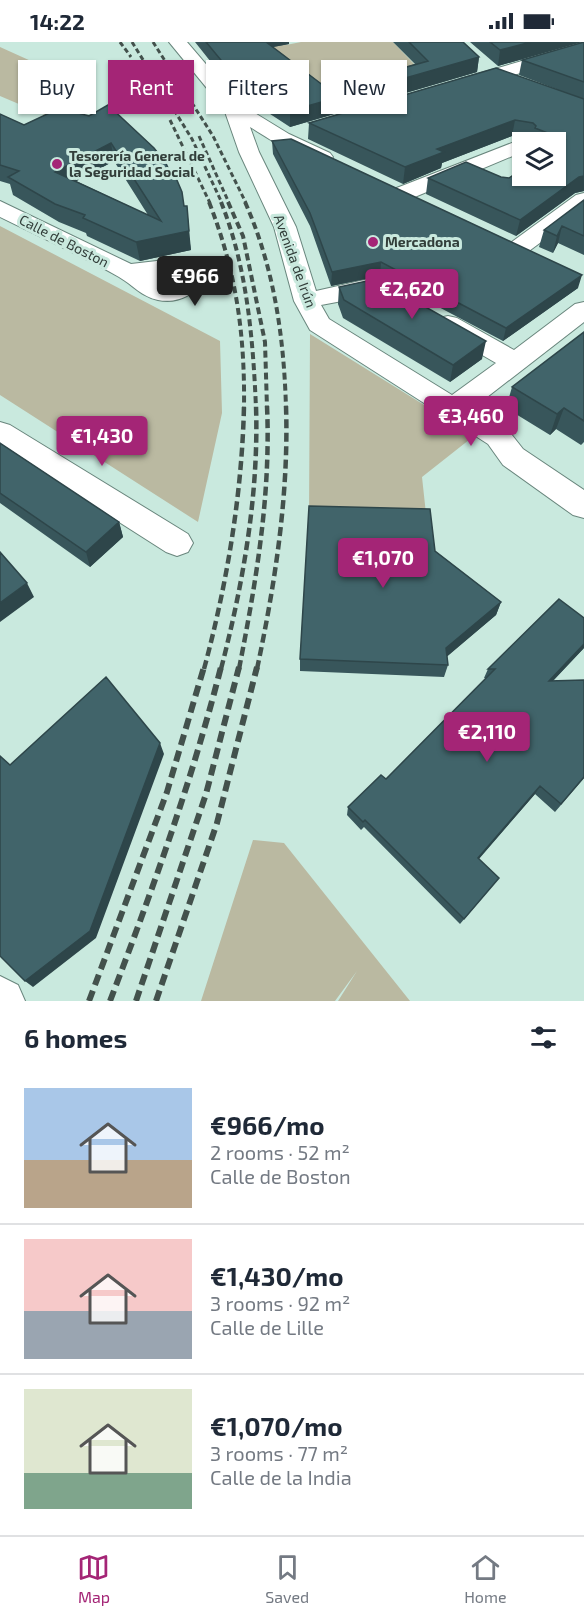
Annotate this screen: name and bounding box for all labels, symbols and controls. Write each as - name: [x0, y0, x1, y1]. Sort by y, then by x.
- text: 14:22: [30, 8, 85, 34]
- chip: Buy: [18, 60, 96, 114]
- chip: Rent: [108, 60, 194, 114]
- chip: Filters: [206, 60, 309, 114]
- chip: New: [321, 60, 407, 114]
- map controls: [512, 132, 566, 186]
- button: layers: [512, 132, 566, 186]
- place label: Tesorería General de la Seguridad Social: [69, 147, 205, 180]
- marker: Tesorería General de la Seguridad Social: [50, 157, 64, 171]
- street label: Calle de Boston: [17, 211, 112, 270]
- street label: Avenida de Irún: [271, 212, 320, 310]
- place label: Mercadona: [385, 233, 460, 250]
- marker: Mercadona: [366, 235, 380, 249]
- pin: €966: [159, 256, 231, 307]
- text: €966: [171, 263, 219, 287]
- pin: €2,620: [363, 269, 461, 320]
- text: €2,620: [379, 276, 445, 300]
- pin: €3,460: [422, 396, 520, 447]
- text: €3,460: [438, 403, 504, 427]
- pin: €1,430: [53, 416, 151, 467]
- text: €1,430: [71, 423, 133, 447]
- pin: €1,070: [334, 538, 432, 589]
- text: €1,070: [352, 545, 414, 569]
- pin: €2,110: [438, 712, 536, 763]
- text: €2,110: [458, 719, 516, 743]
- icon: filters: [527, 1021, 560, 1054]
- text: 6 homes: [24, 1022, 127, 1053]
- text: €966/mo: [210, 1109, 325, 1140]
- icon: home: [72, 1112, 144, 1184]
- text: 2 rooms · 52 m²: [210, 1140, 350, 1164]
- text: Calle de Boston: [210, 1164, 351, 1188]
- text: €1,430/mo: [210, 1260, 344, 1291]
- icon: home: [72, 1263, 144, 1335]
- text: 3 rooms · 92 m²: [210, 1291, 350, 1315]
- text: Calle de Lille: [210, 1315, 324, 1339]
- text: €1,070/mo: [210, 1410, 343, 1441]
- icon: home: [72, 1413, 144, 1485]
- text: 3 rooms · 77 m²: [210, 1441, 348, 1465]
- text: Calle de la India: [210, 1465, 352, 1489]
- tab: Map: [77, 1551, 110, 1606]
- tab: Saved: [265, 1551, 309, 1606]
- tab: Home: [464, 1551, 507, 1606]

